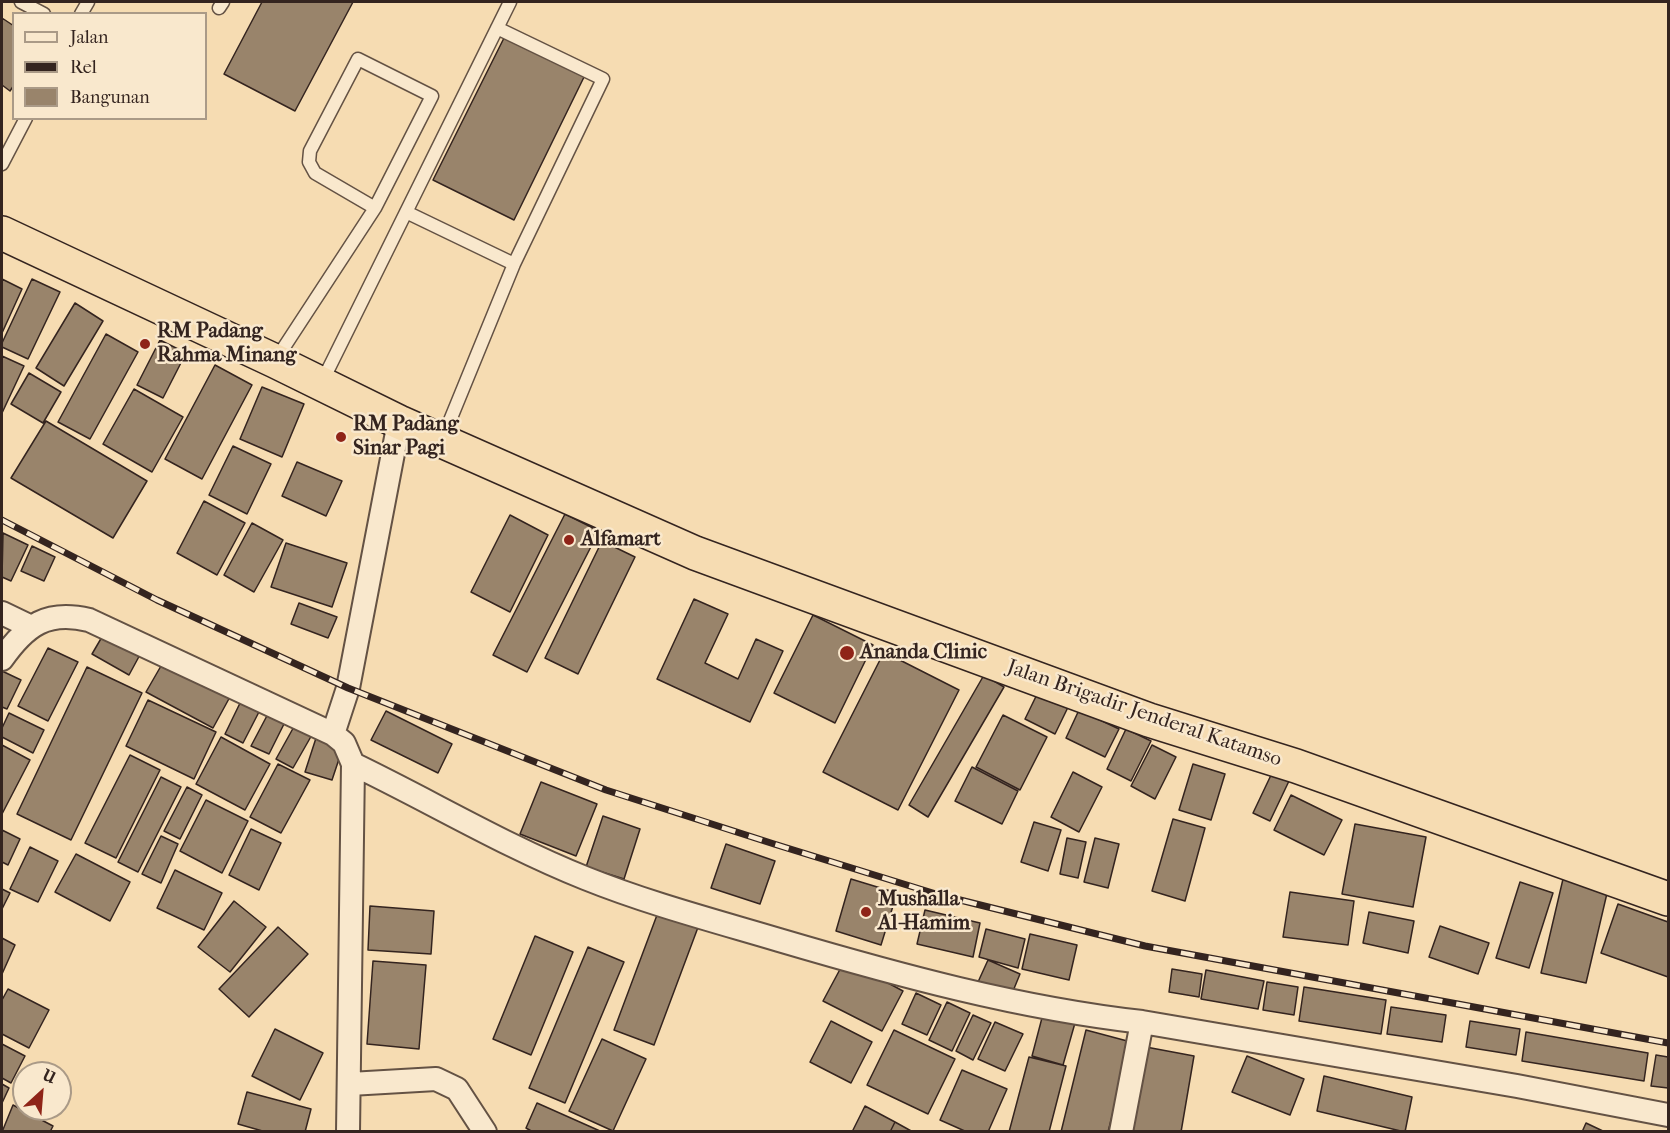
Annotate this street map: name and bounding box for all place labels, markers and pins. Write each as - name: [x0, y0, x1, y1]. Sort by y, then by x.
- place label: RM Padang Rahma Minang: [157, 319, 296, 369]
- marker: RM Padang Rahma Minang: [138, 337, 152, 351]
- place label: RM Padang Sinar Pagi: [353, 412, 459, 462]
- marker: RM Padang Sinar Pagi: [334, 430, 348, 444]
- place label: Alfamart: [581, 527, 661, 553]
- marker: Alfamart: [562, 533, 576, 547]
- place label: Ananda Clinic: [860, 640, 987, 666]
- marker: Ananda Clinic: [838, 644, 856, 662]
- place label: Mushalla Al-Hamim: [878, 887, 970, 937]
- marker: Mushalla Al-Hamim: [859, 905, 873, 919]

